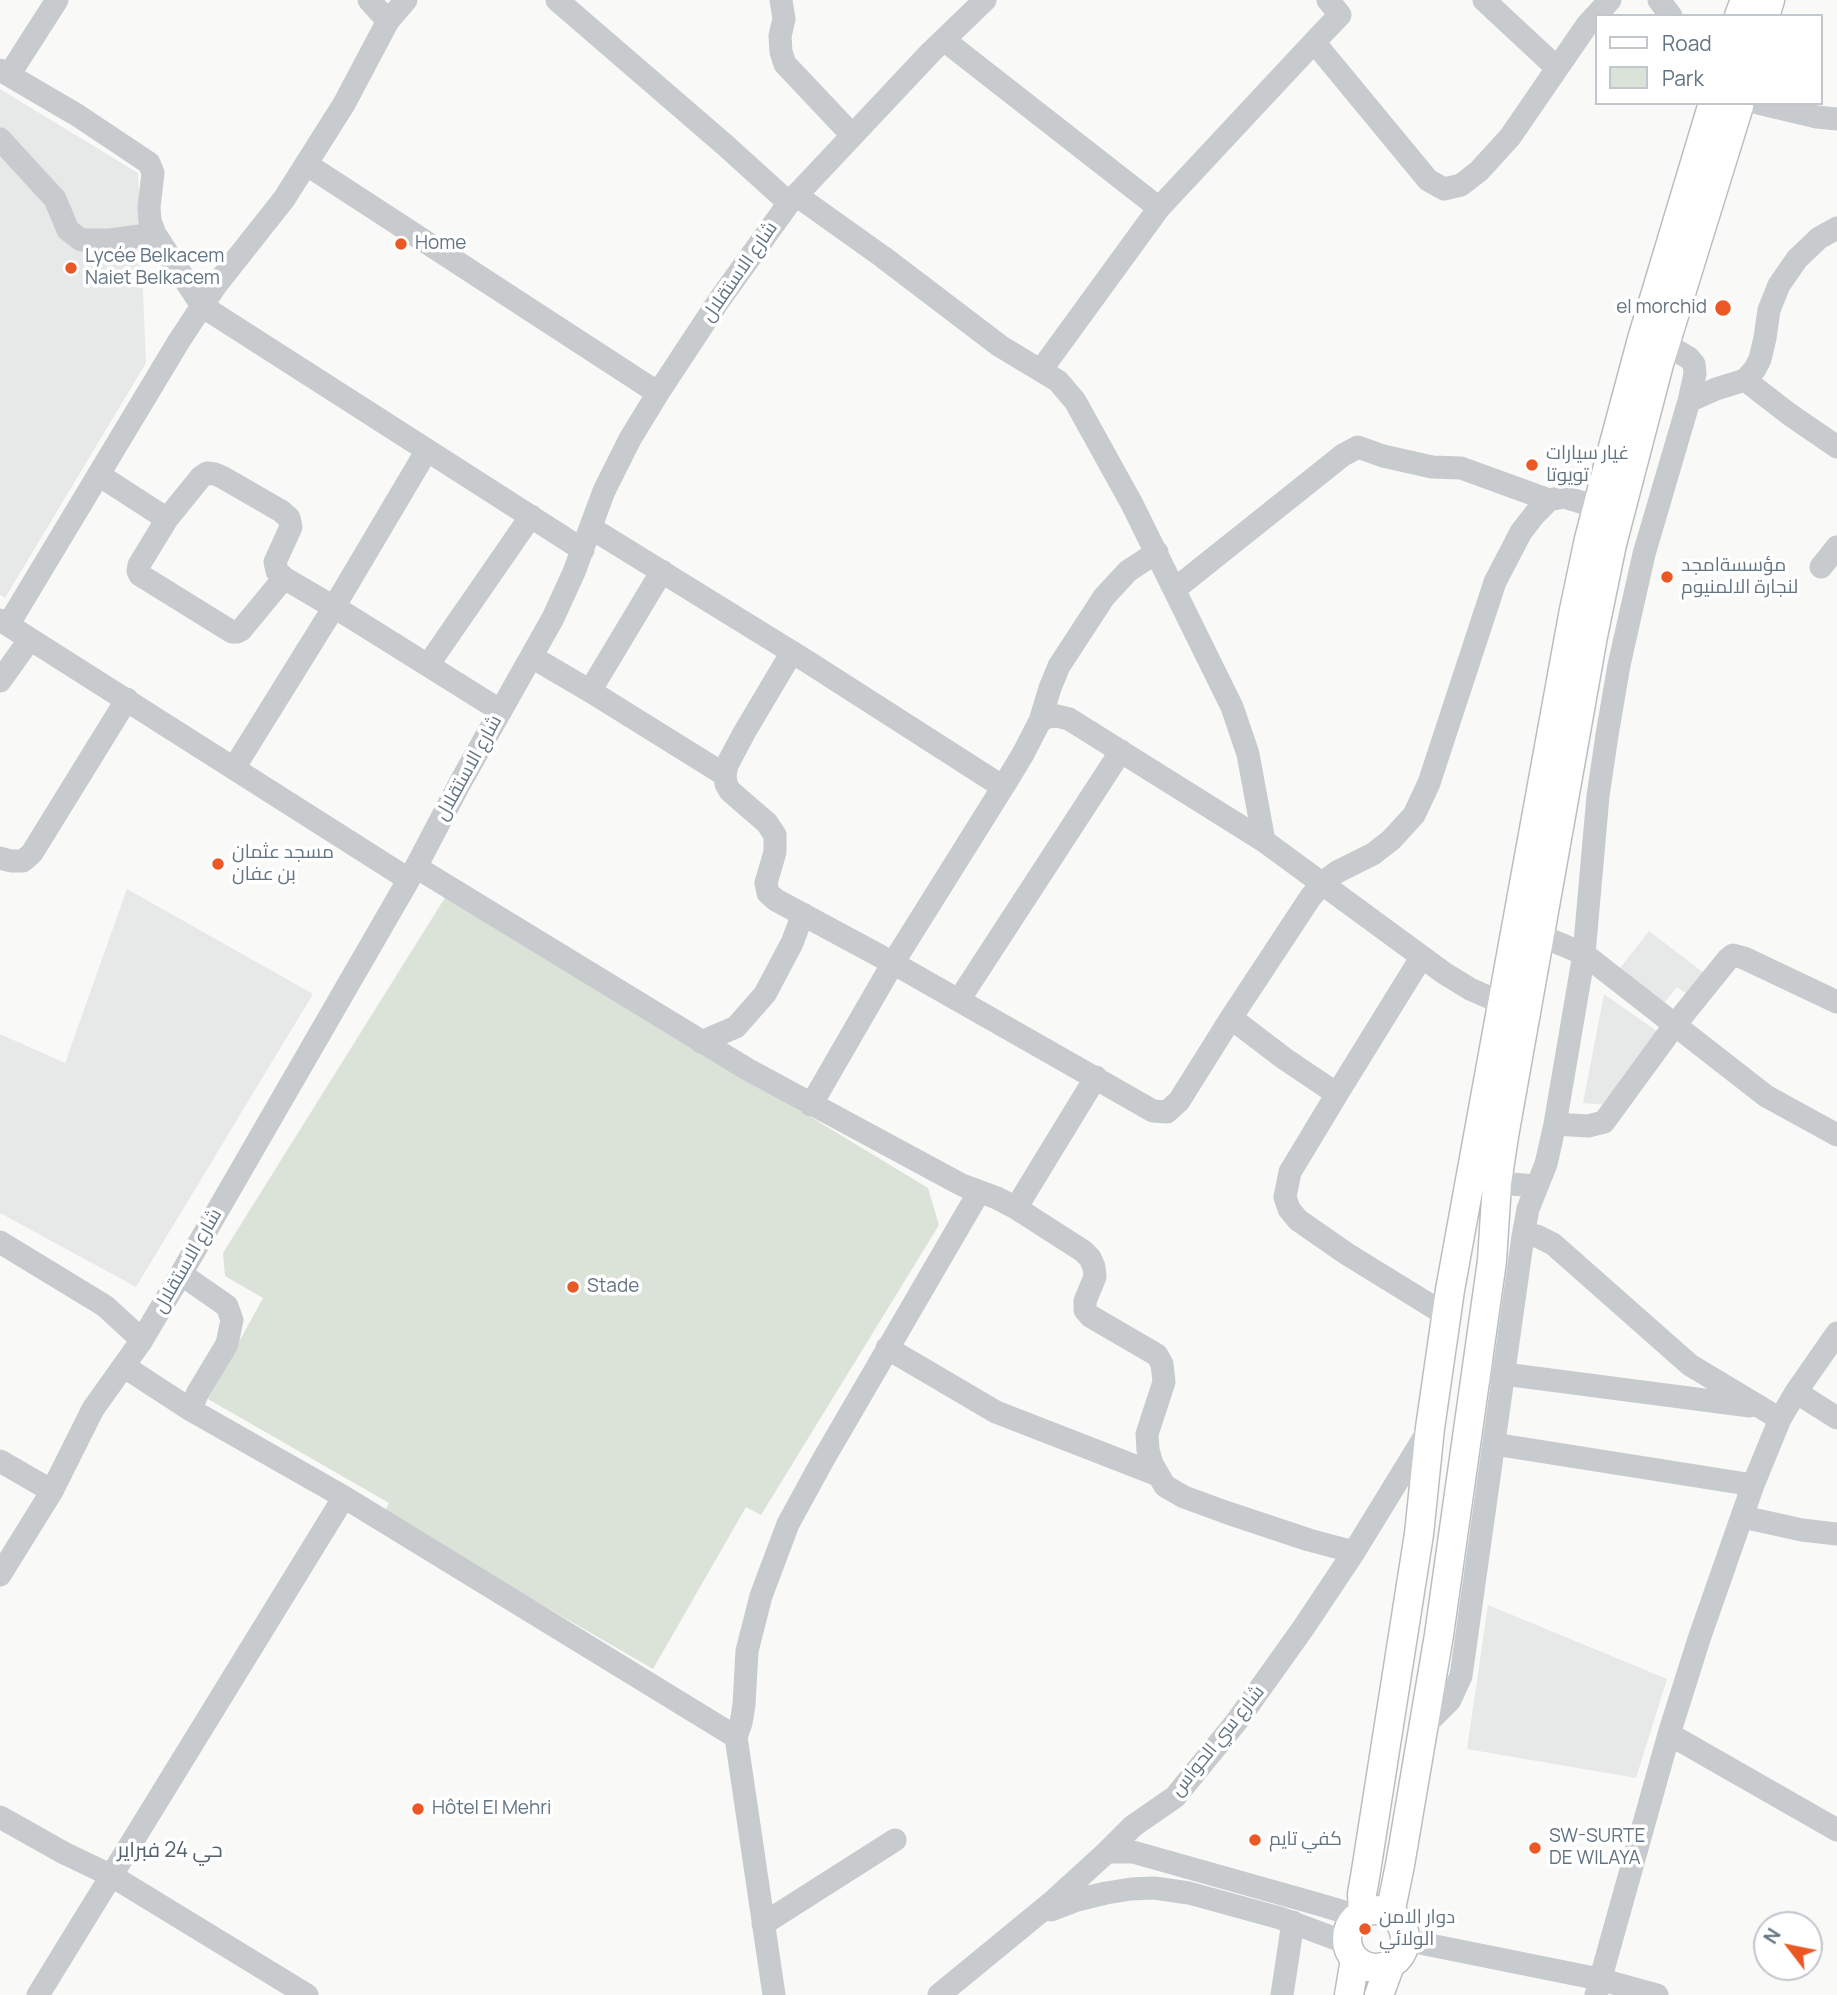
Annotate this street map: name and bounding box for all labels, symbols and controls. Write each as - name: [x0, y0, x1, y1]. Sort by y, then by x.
- legend: [1596, 14, 1823, 105]
- text: Road: [1662, 29, 1712, 57]
- text: Park: [1662, 64, 1704, 92]
- street label: شارع الاستقلال: [697, 218, 783, 326]
- place label: Home: [415, 233, 466, 255]
- marker: Home: [393, 236, 409, 252]
- place label: Lycée Belkacem Naiet Belkacem: [85, 246, 224, 290]
- marker: Lycée Belkacem Naiet Belkacem: [63, 260, 79, 276]
- place label: el morchid: [1616, 297, 1707, 319]
- marker: el morchid: [1713, 298, 1733, 318]
- place label: غيار سيارات تويوتا: [1546, 443, 1629, 487]
- marker: غيار سيارات تويوتا: [1524, 457, 1540, 473]
- place label: مؤسسةامجد لنجارة الالمنيوم: [1681, 555, 1798, 599]
- marker: مؤسسةامجد لنجارة الالمنيوم: [1659, 569, 1675, 585]
- street label: شارع الاستقلال: [431, 711, 507, 825]
- place label: مسجد عثمان بن عفان: [232, 842, 334, 886]
- marker: مسجد عثمان بن عفان: [210, 856, 226, 872]
- street label: شارع الاستقلال: [149, 1205, 227, 1317]
- place label: Stade: [587, 1276, 639, 1298]
- marker: Stade: [565, 1279, 581, 1295]
- street label: شارع سي الحواس: [1166, 1681, 1270, 1801]
- place label: Hôtel El Mehri: [432, 1798, 552, 1820]
- marker: Hôtel El Mehri: [410, 1801, 426, 1817]
- place label: SW-SURTE DE WILAYA: [1549, 1826, 1645, 1870]
- place label: كفي تايم: [1269, 1829, 1342, 1851]
- marker: كفي تايم: [1247, 1832, 1263, 1848]
- district label: حي 24 فبراير: [117, 1838, 223, 1864]
- marker: SW-SURTE DE WILAYA: [1527, 1840, 1543, 1856]
- place label: دوار الامن الولائي: [1379, 1907, 1455, 1951]
- north arrow: [1753, 1911, 1823, 1981]
- marker: دوار الامن الولائي: [1357, 1921, 1373, 1937]
- text: N: [1757, 1923, 1787, 1949]

